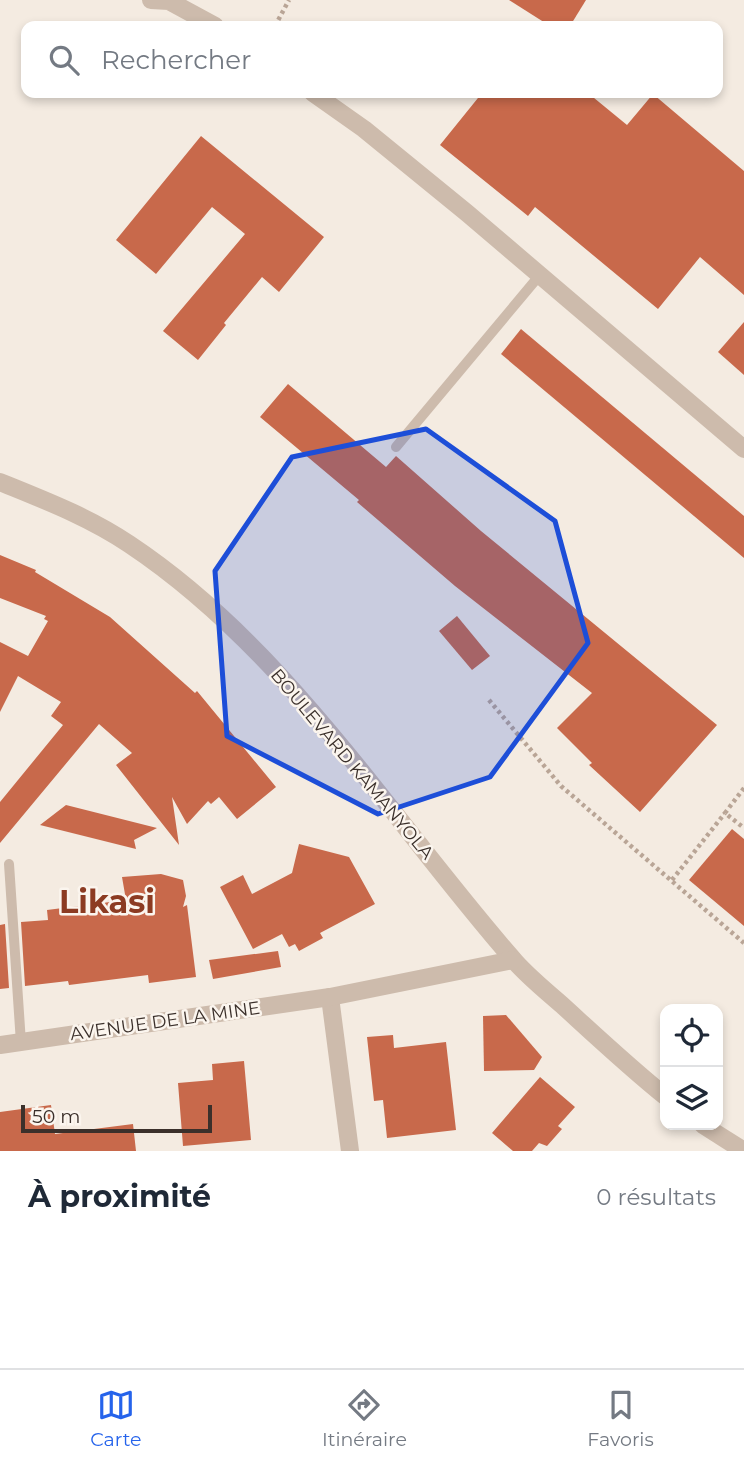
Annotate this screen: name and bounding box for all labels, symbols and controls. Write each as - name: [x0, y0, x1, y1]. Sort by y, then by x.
- search box: [21, 21, 723, 98]
- icon: search: [45, 41, 83, 79]
- text: Rechercher: [101, 44, 251, 76]
- street label: BOULEVARD KAMANYOLA: [266, 664, 438, 864]
- district label: Likasi: [59, 882, 155, 921]
- street label: AVENUE DE LA MINE: [69, 997, 261, 1045]
- map controls: [660, 1004, 723, 1130]
- button: locate: [660, 1004, 723, 1067]
- button: layers: [660, 1067, 723, 1130]
- scale bar: [21, 1102, 212, 1134]
- text: 50 m: [32, 1105, 80, 1128]
- text: À proximité: [28, 1178, 211, 1215]
- text: 0 résultats: [596, 1183, 716, 1211]
- tab: Carte: [90, 1386, 142, 1451]
- tab: Itinéraire: [322, 1386, 407, 1451]
- tab: Favoris: [587, 1386, 654, 1451]

